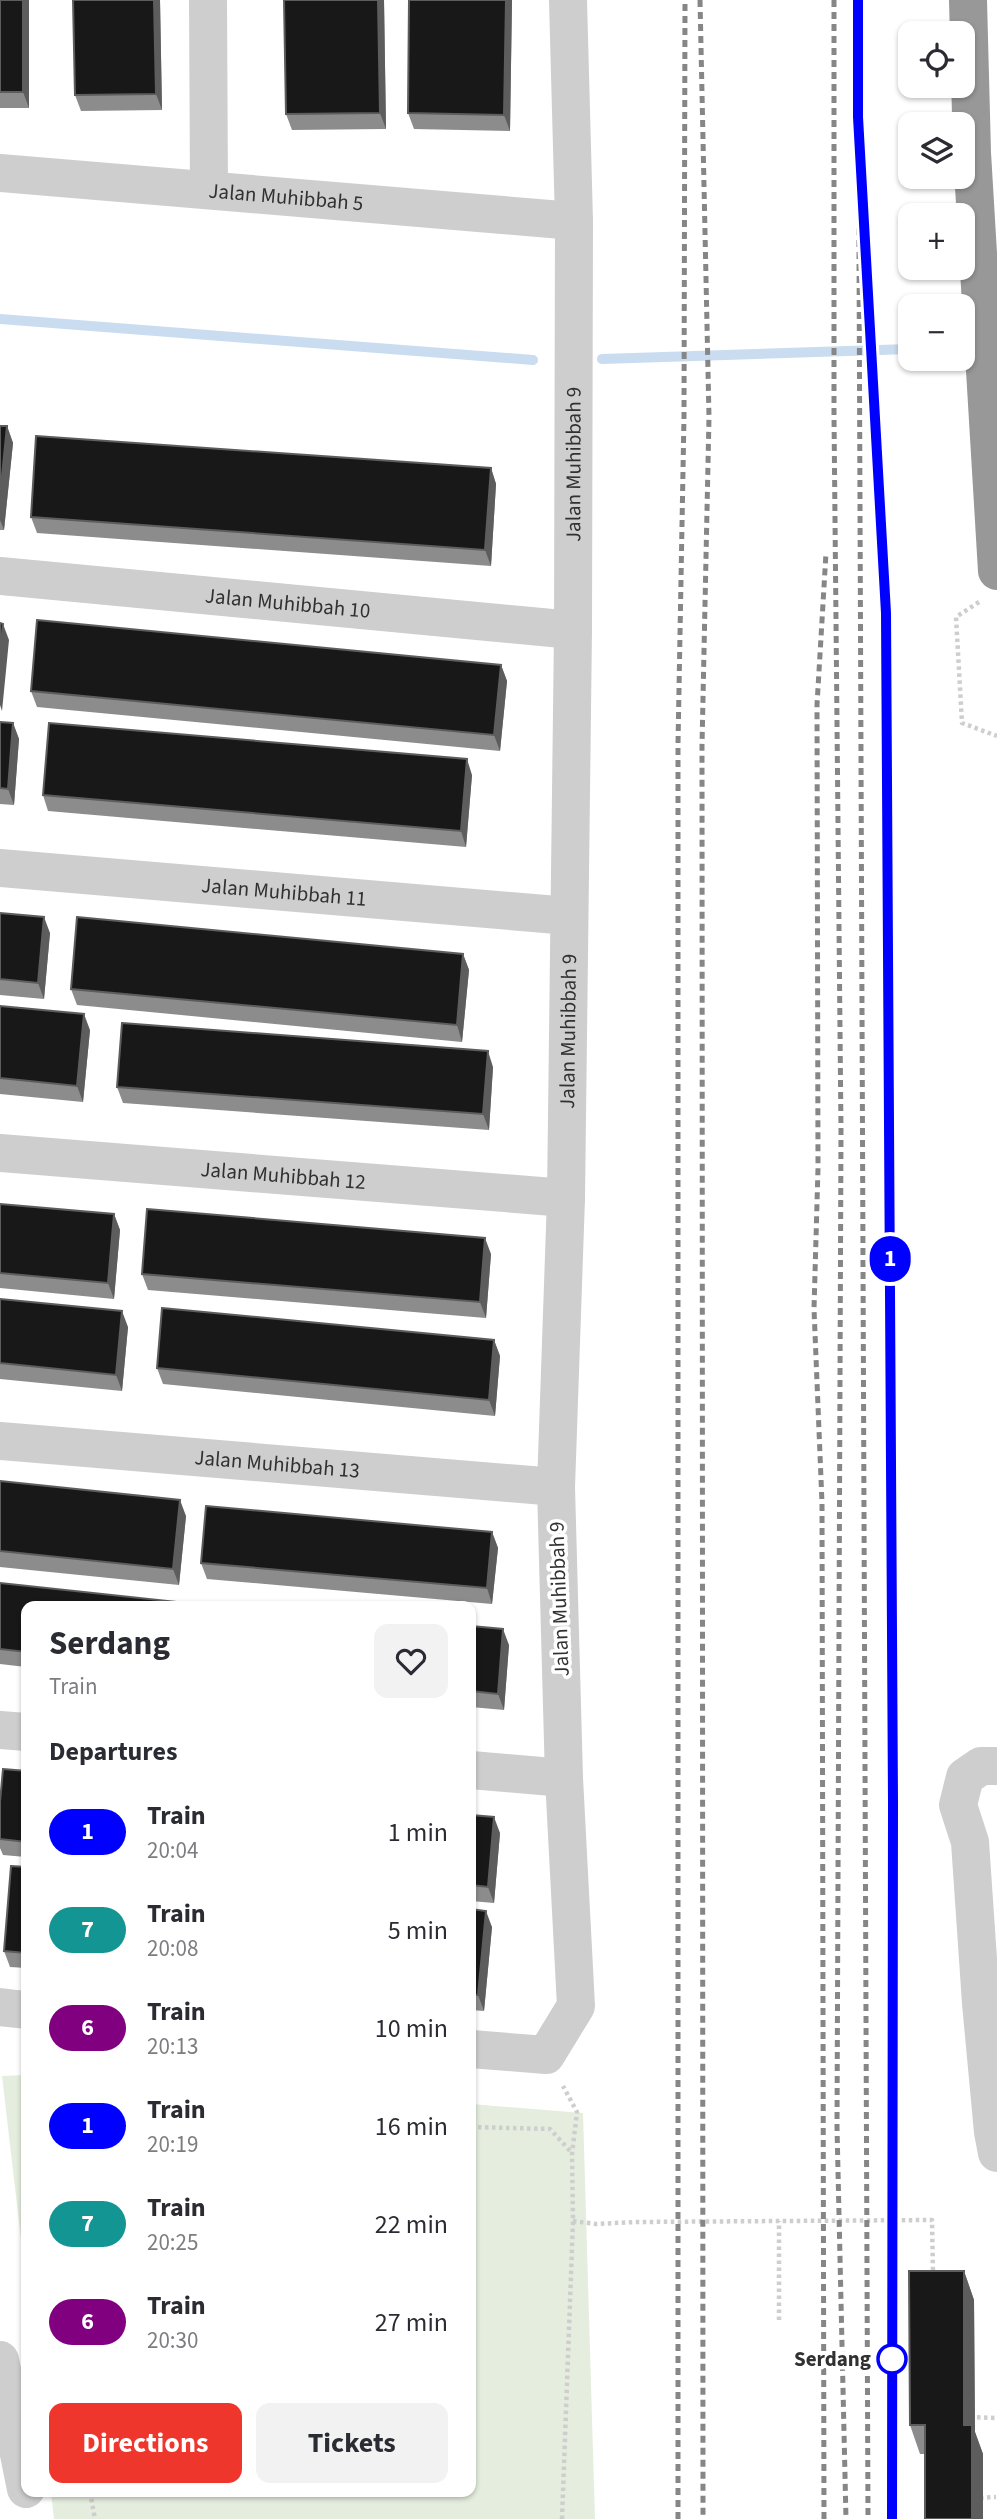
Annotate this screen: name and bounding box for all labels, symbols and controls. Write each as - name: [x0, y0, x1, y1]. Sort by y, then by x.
- map controls: [898, 21, 975, 371]
- button: locate: [898, 21, 975, 98]
- button: layers: [898, 112, 975, 189]
- street label: Jalan Muhibbah 5: [207, 175, 365, 218]
- button: +: [898, 203, 975, 280]
- button: −: [898, 294, 975, 371]
- street label: Jalan Muhibbah 9: [558, 387, 589, 542]
- street label: Jalan Muhibbah 10: [204, 580, 372, 626]
- street label: Jalan Muhibbah 11: [200, 870, 368, 914]
- street label: Jalan Muhibbah 9: [552, 953, 584, 1109]
- street label: Jalan Muhibbah 12: [199, 1154, 367, 1197]
- line badge: 1: [867, 1236, 913, 1282]
- text: 1: [884, 1241, 896, 1276]
- street label: Jalan Muhibbah 13: [193, 1442, 361, 1486]
- street label: Jalan Muhibbah 9: [541, 1521, 577, 1677]
- text: Serdang: [49, 1620, 170, 1667]
- button: heart: [374, 1624, 448, 1698]
- text: Train: [49, 1670, 98, 1703]
- text: Departures: [49, 1733, 177, 1770]
- text: Train: [147, 1797, 206, 1834]
- text: 1: [81, 1814, 94, 1849]
- text: 1 min: [388, 1814, 448, 1851]
- text: 20:04: [147, 1834, 198, 1867]
- text: Train: [147, 1895, 206, 1932]
- text: 7: [81, 1912, 94, 1947]
- text: 5 min: [388, 1912, 448, 1949]
- text: 20:08: [147, 1932, 198, 1965]
- text: Train: [147, 1993, 206, 2030]
- text: 6: [81, 2010, 94, 2045]
- text: 10 min: [375, 2010, 448, 2047]
- text: 20:13: [147, 2030, 198, 2063]
- text: Train: [147, 2091, 206, 2128]
- text: 1: [81, 2108, 94, 2143]
- text: 16 min: [375, 2108, 448, 2145]
- text: 20:19: [147, 2128, 198, 2161]
- text: Train: [147, 2189, 206, 2226]
- text: 7: [81, 2206, 94, 2241]
- text: 22 min: [375, 2206, 448, 2243]
- text: 20:25: [147, 2226, 198, 2259]
- text: Train: [147, 2287, 206, 2324]
- text: 6: [81, 2304, 94, 2339]
- text: 27 min: [375, 2304, 448, 2341]
- text: 20:30: [147, 2324, 198, 2357]
- place label: Serdang: [794, 2344, 871, 2374]
- marker: Serdang: [877, 2344, 907, 2374]
- button: Directions: [49, 2403, 242, 2483]
- button: Tickets: [256, 2403, 448, 2483]

